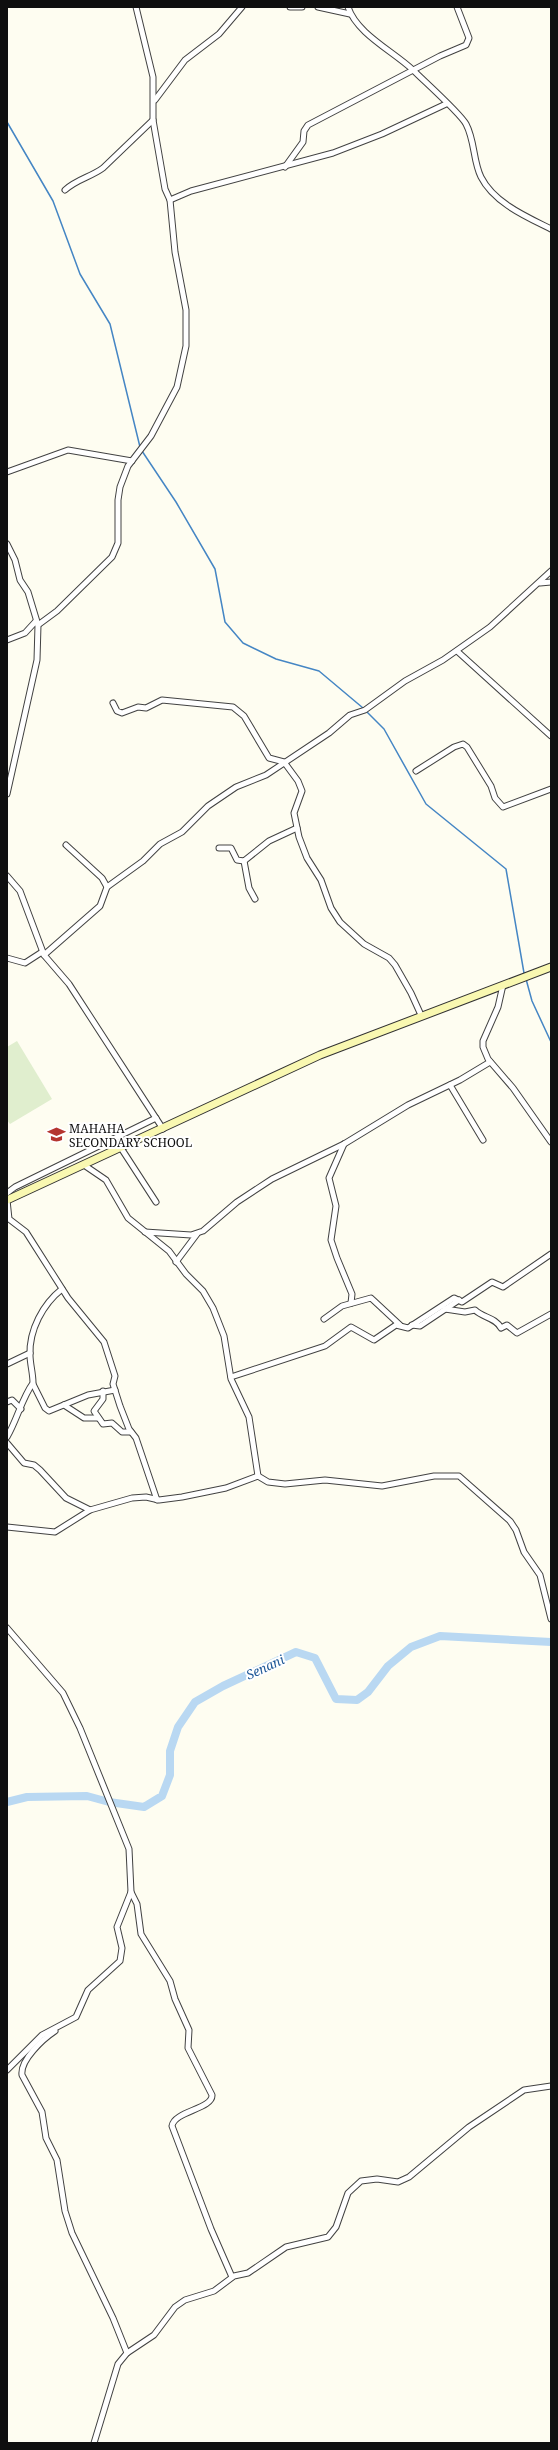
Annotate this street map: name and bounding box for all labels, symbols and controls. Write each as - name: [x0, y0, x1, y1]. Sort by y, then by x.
- place label: MAHAHA SECONDARY SCHOOL: [69, 1120, 192, 1151]
- school or university icon: MAHAHA SECONDARY SCHOOL: [46, 1125, 66, 1145]
- water label: Senani: [243, 1650, 287, 1684]

